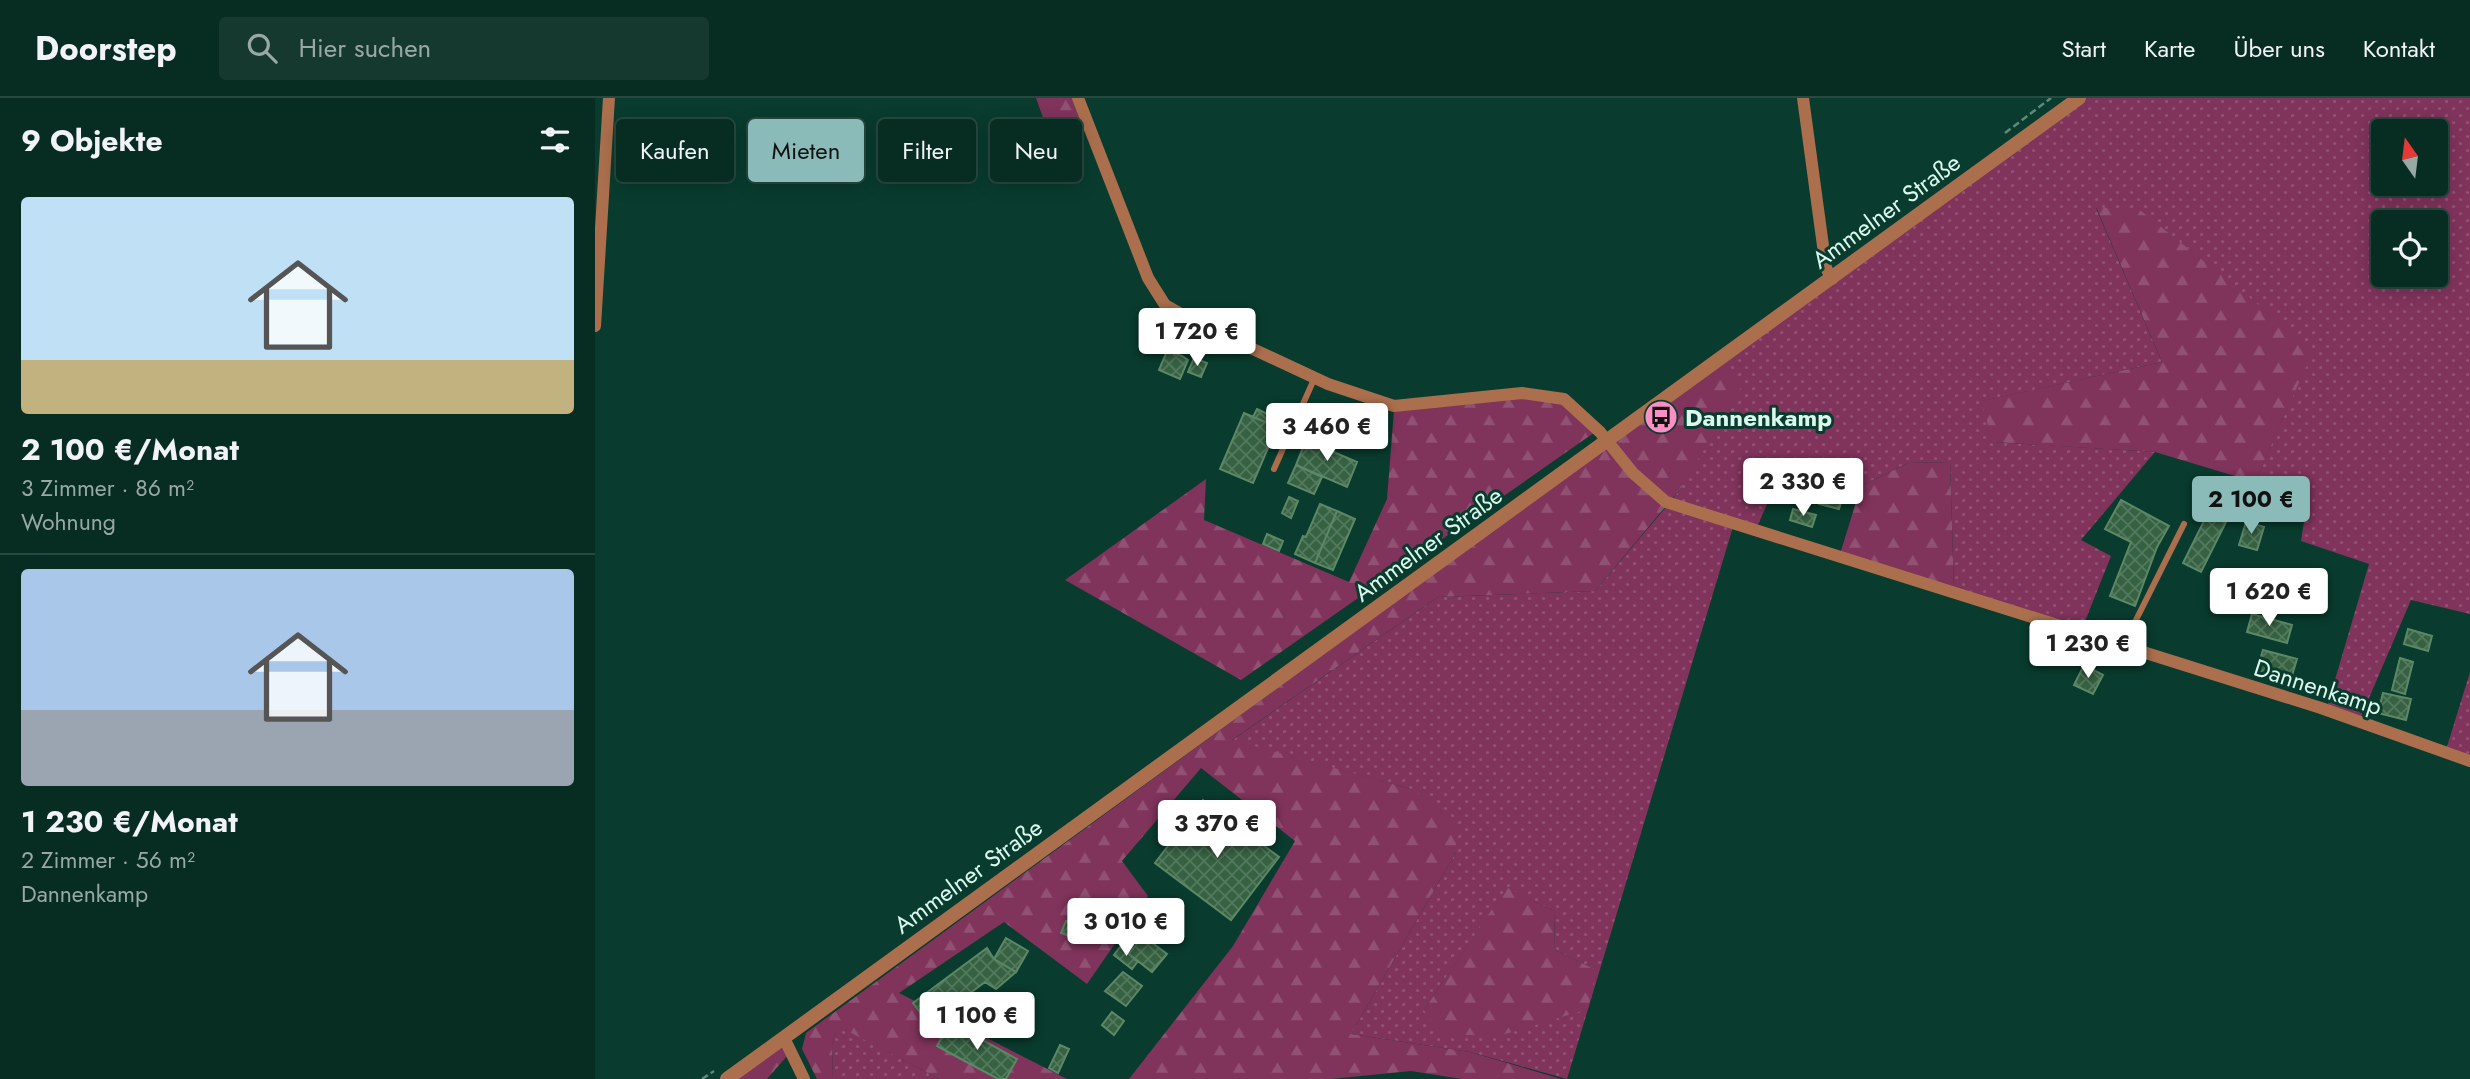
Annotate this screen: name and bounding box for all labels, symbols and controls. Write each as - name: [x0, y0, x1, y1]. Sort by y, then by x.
- search box: [219, 17, 709, 80]
- text: Doorstep: [35, 25, 177, 72]
- icon: search: [243, 29, 281, 67]
- text: Hier suchen: [299, 29, 431, 67]
- text: Start: [2062, 31, 2106, 66]
- text: Karte: [2144, 31, 2195, 66]
- text: Über uns: [2233, 31, 2325, 66]
- text: Kontakt: [2363, 31, 2435, 66]
- text: 9 Objekte: [21, 119, 163, 162]
- chip: Kaufen: [616, 119, 734, 182]
- chip: Mieten: [748, 119, 864, 182]
- chip: Filter: [878, 119, 976, 182]
- chip: Neu: [990, 119, 1082, 182]
- north arrow: [2371, 119, 2448, 196]
- map controls: [2371, 119, 2448, 287]
- icon: filters: [536, 121, 574, 159]
- street label: Ammelner Straße: [1804, 145, 1968, 277]
- button: locate: [2371, 210, 2448, 287]
- icon: home: [235, 242, 361, 368]
- pin: 1 720 €: [1132, 308, 1262, 368]
- text: 1 720 €: [1155, 314, 1239, 348]
- bus stop icon: Dannenkamp: [1642, 398, 1680, 436]
- place label: Dannenkamp: [1685, 400, 1832, 435]
- pin: 3 460 €: [1262, 404, 1392, 463]
- text: 3 460 €: [1282, 409, 1372, 443]
- text: 2 100 €/Monat: [21, 428, 239, 471]
- pin: 2 330 €: [1738, 458, 1868, 518]
- text: 2 330 €: [1759, 464, 1847, 498]
- text: 3 Zimmer · 86 m²: [21, 471, 194, 505]
- pin: 2 100 €: [2186, 476, 2316, 536]
- street label: Ammelner Straße: [1346, 478, 1510, 610]
- text: 2 100 €: [2208, 482, 2294, 516]
- text: Wohnung: [21, 505, 116, 539]
- pin: 1 620 €: [2204, 568, 2334, 628]
- text: 1 620 €: [2226, 574, 2312, 608]
- icon: home: [235, 614, 361, 740]
- pin: 1 230 €: [2023, 620, 2153, 680]
- text: 1 230 €: [2045, 626, 2131, 660]
- street label: Dannenkamp: [2250, 650, 2386, 724]
- text: 1 230 €/Monat: [21, 800, 238, 843]
- pin: 3 370 €: [1152, 800, 1282, 860]
- text: 3 370 €: [1174, 806, 1260, 840]
- street label: Ammelner Straße: [886, 810, 1050, 942]
- text: 2 Zimmer · 56 m²: [21, 843, 195, 877]
- text: Dannenkamp: [21, 877, 148, 911]
- pin: 3 010 €: [1061, 898, 1191, 958]
- text: 3 010 €: [1083, 904, 1169, 938]
- pin: 1 100 €: [912, 992, 1042, 1052]
- text: 1 100 €: [936, 998, 1018, 1032]

